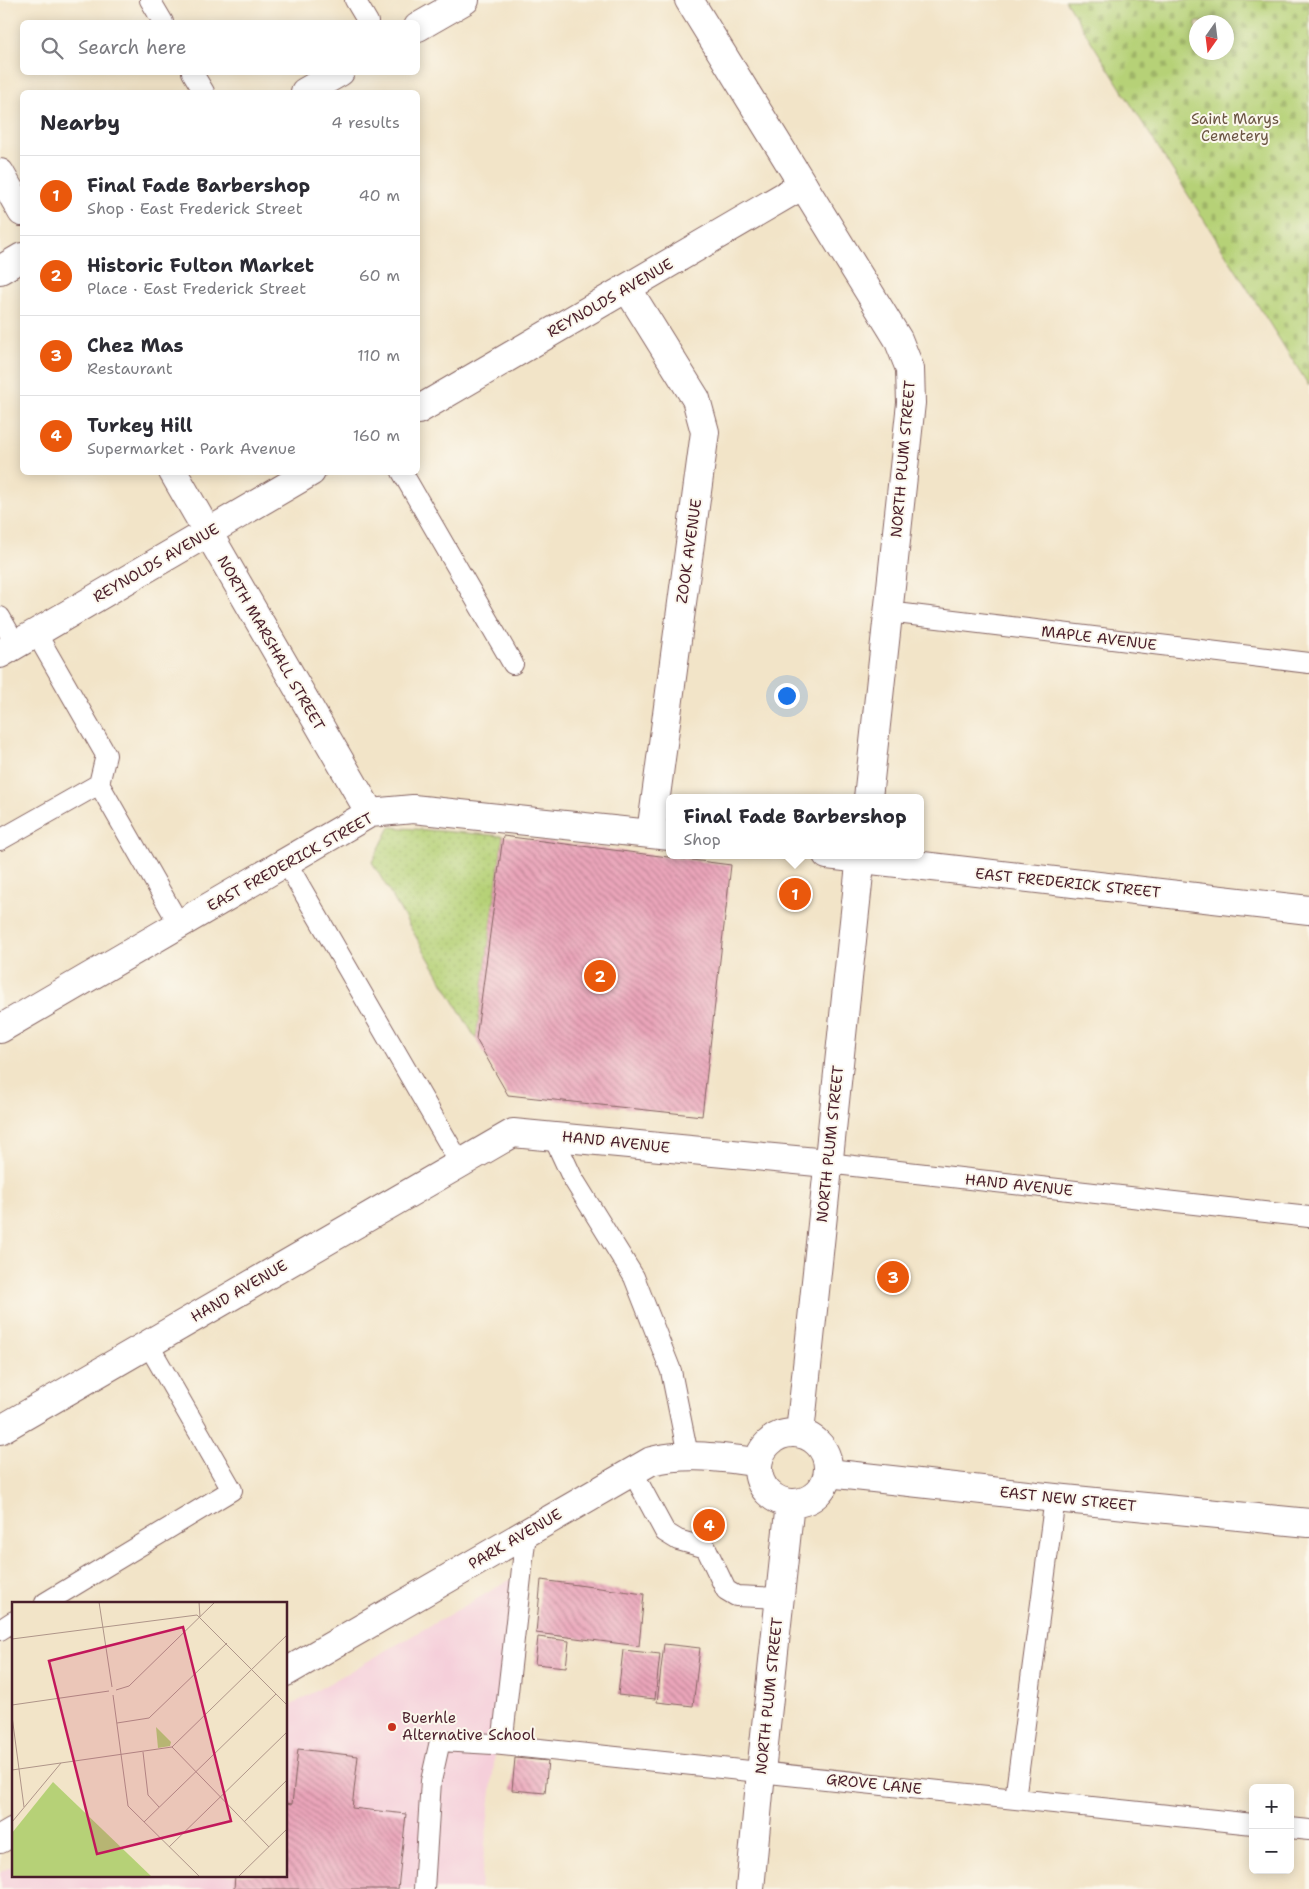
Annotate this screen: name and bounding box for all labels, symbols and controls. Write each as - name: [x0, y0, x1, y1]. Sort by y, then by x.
- north arrow: [1189, 15, 1234, 60]
- search box: [20, 20, 420, 75]
- icon: search: [38, 34, 66, 62]
- text: Search here: [78, 35, 187, 60]
- text: Nearby: [40, 109, 120, 137]
- park label: Saint Marys Cemetery: [1191, 109, 1279, 146]
- text: 4 results: [331, 112, 400, 133]
- text: Final Fade Barbershop: [87, 173, 310, 198]
- text: 1: [52, 185, 60, 206]
- text: 40 m: [358, 185, 400, 206]
- text: Shop · East Frederick Street: [87, 198, 303, 219]
- text: Historic Fulton Market: [87, 253, 314, 278]
- street label: REYNOLDS AVENUE: [543, 254, 677, 342]
- text: 2: [50, 265, 62, 286]
- text: 60 m: [359, 265, 400, 286]
- text: Place · East Frederick Street: [87, 278, 306, 299]
- text: Chez Mas: [87, 333, 183, 358]
- text: 3: [50, 345, 62, 366]
- text: 110 m: [357, 345, 400, 366]
- text: Restaurant: [87, 358, 173, 379]
- street label: NORTH PLUM STREET: [886, 380, 920, 538]
- text: Turkey Hill: [87, 413, 193, 438]
- text: 4: [50, 425, 62, 446]
- text: 160 m: [353, 425, 400, 446]
- text: Supermarket · Park Avenue: [87, 438, 296, 459]
- street label: ZOOK AVENUE: [672, 497, 706, 605]
- street label: REYNOLDS AVENUE: [89, 519, 223, 607]
- street label: NORTH MARSHALL STREET: [213, 552, 329, 734]
- street label: MAPLE AVENUE: [1040, 621, 1158, 655]
- your location: [774, 683, 800, 709]
- popup: [666, 794, 924, 859]
- text: Final Fade Barbershop: [683, 804, 907, 829]
- street label: EAST FREDERICK STREET: [204, 808, 376, 916]
- text: Shop: [683, 829, 721, 850]
- street label: EAST FREDERICK STREET: [974, 863, 1162, 903]
- pin: 1: [779, 875, 811, 913]
- pin: 2: [584, 957, 616, 995]
- street label: NORTH PLUM STREET: [812, 1065, 848, 1223]
- street label: HAND AVENUE: [561, 1126, 671, 1158]
- street label: HAND AVENUE: [964, 1169, 1074, 1201]
- street label: HAND AVENUE: [187, 1255, 291, 1327]
- pin: 3: [877, 1258, 909, 1296]
- street label: EAST NEW STREET: [999, 1482, 1137, 1516]
- street label: PARK AVENUE: [465, 1504, 565, 1574]
- pin: 4: [693, 1506, 725, 1544]
- inset map: [12, 1602, 288, 1876]
- street label: NORTH PLUM STREET: [751, 1617, 787, 1775]
- place label: Buerhle Alternative School: [402, 1708, 536, 1745]
- marker: Buerhle Alternative School: [386, 1721, 398, 1733]
- street label: GROVE LANE: [825, 1769, 923, 1799]
- map controls: [1249, 1784, 1294, 1874]
- button: +: [1249, 1784, 1294, 1829]
- button: −: [1249, 1829, 1294, 1874]

